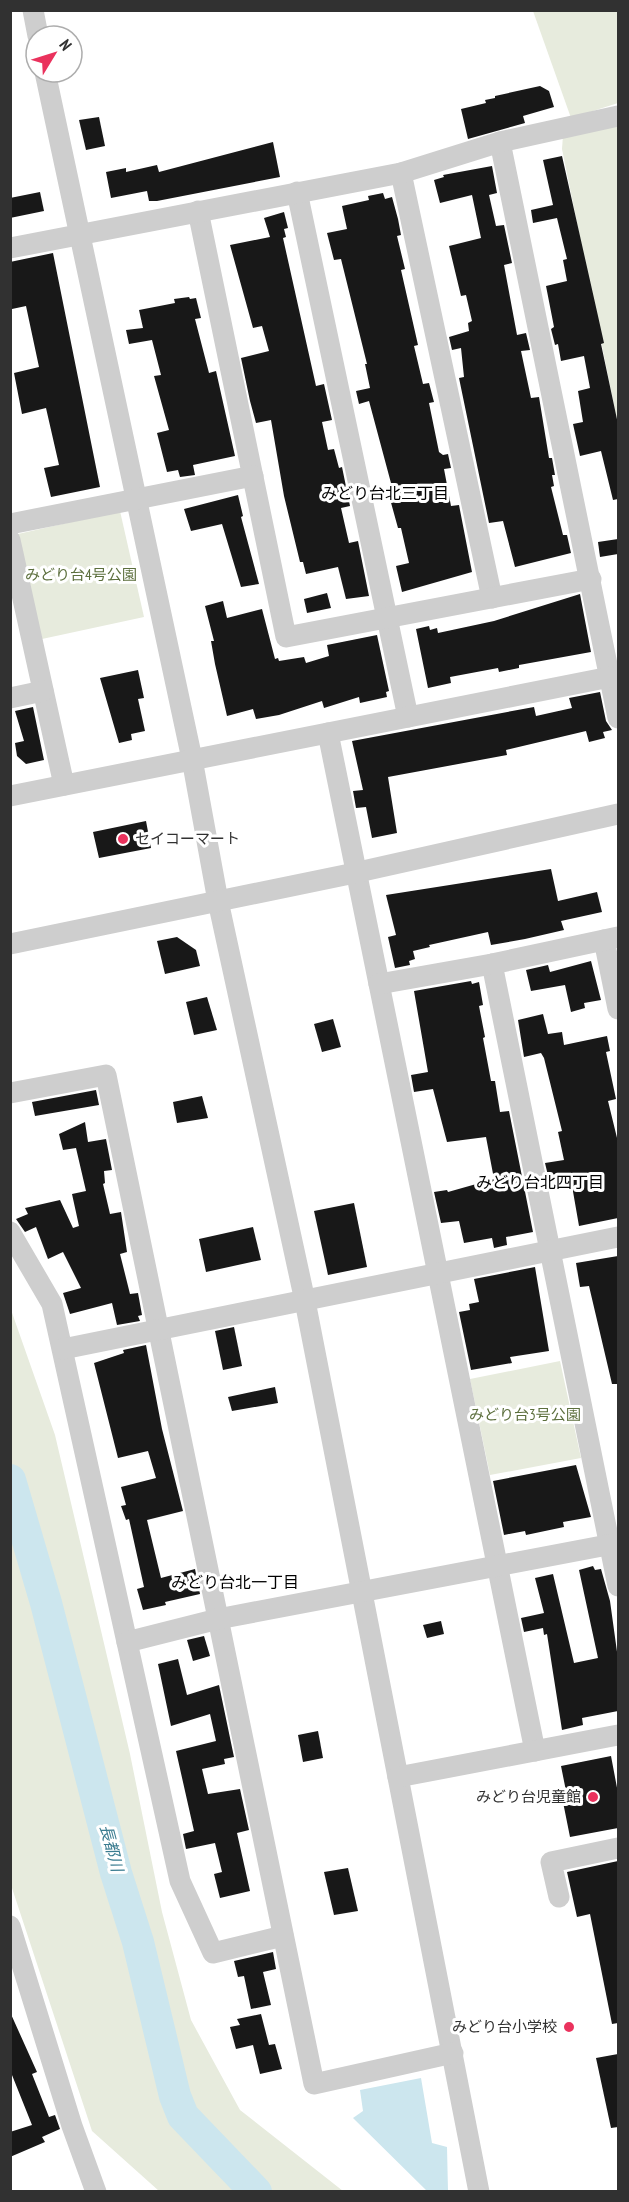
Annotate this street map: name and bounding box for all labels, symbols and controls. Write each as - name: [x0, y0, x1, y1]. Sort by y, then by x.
- north arrow: [24, 24, 84, 84]
- text: N: [55, 35, 76, 54]
- district label: みどり台北三丁目: [321, 483, 449, 503]
- park label: みどり台4号公園: [25, 565, 137, 584]
- place label: セイコーマート: [135, 829, 240, 848]
- marker: セイコーマート: [116, 832, 130, 846]
- district label: みどり台北四丁目: [476, 1172, 604, 1192]
- park label: みどり台3号公園: [469, 1405, 581, 1424]
- district label: みどり台北一丁目: [171, 1572, 299, 1592]
- place label: みどり台児童館: [476, 1787, 581, 1806]
- marker: みどり台児童館: [586, 1790, 600, 1804]
- water label: 長都川: [96, 1822, 128, 1876]
- place label: みどり台小学校: [452, 2017, 557, 2036]
- marker: みどり台小学校: [562, 2020, 576, 2034]

